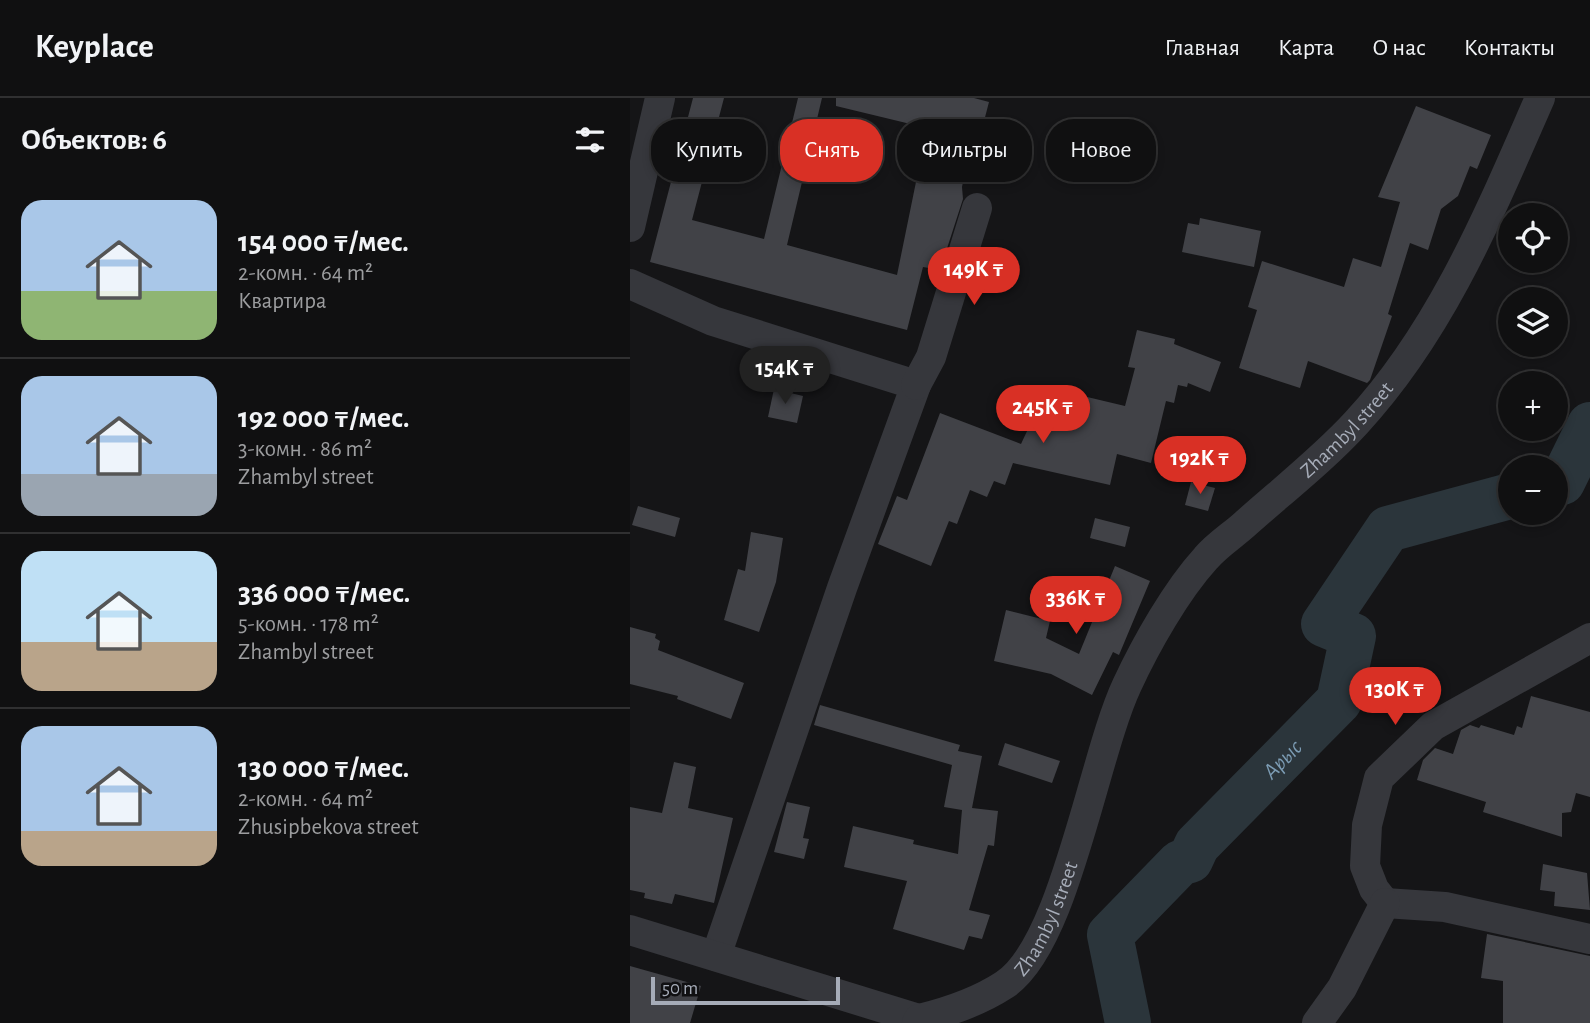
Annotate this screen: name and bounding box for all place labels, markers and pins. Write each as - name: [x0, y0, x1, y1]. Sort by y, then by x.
- pin: 149K ₸: [917, 248, 1031, 307]
- pin: 154K ₸: [728, 346, 842, 406]
- pin: 245K ₸: [986, 386, 1100, 445]
- pin: 192K ₸: [1143, 436, 1257, 496]
- pin: 336K ₸: [1019, 576, 1133, 636]
- pin: 130K ₸: [1338, 668, 1452, 727]

